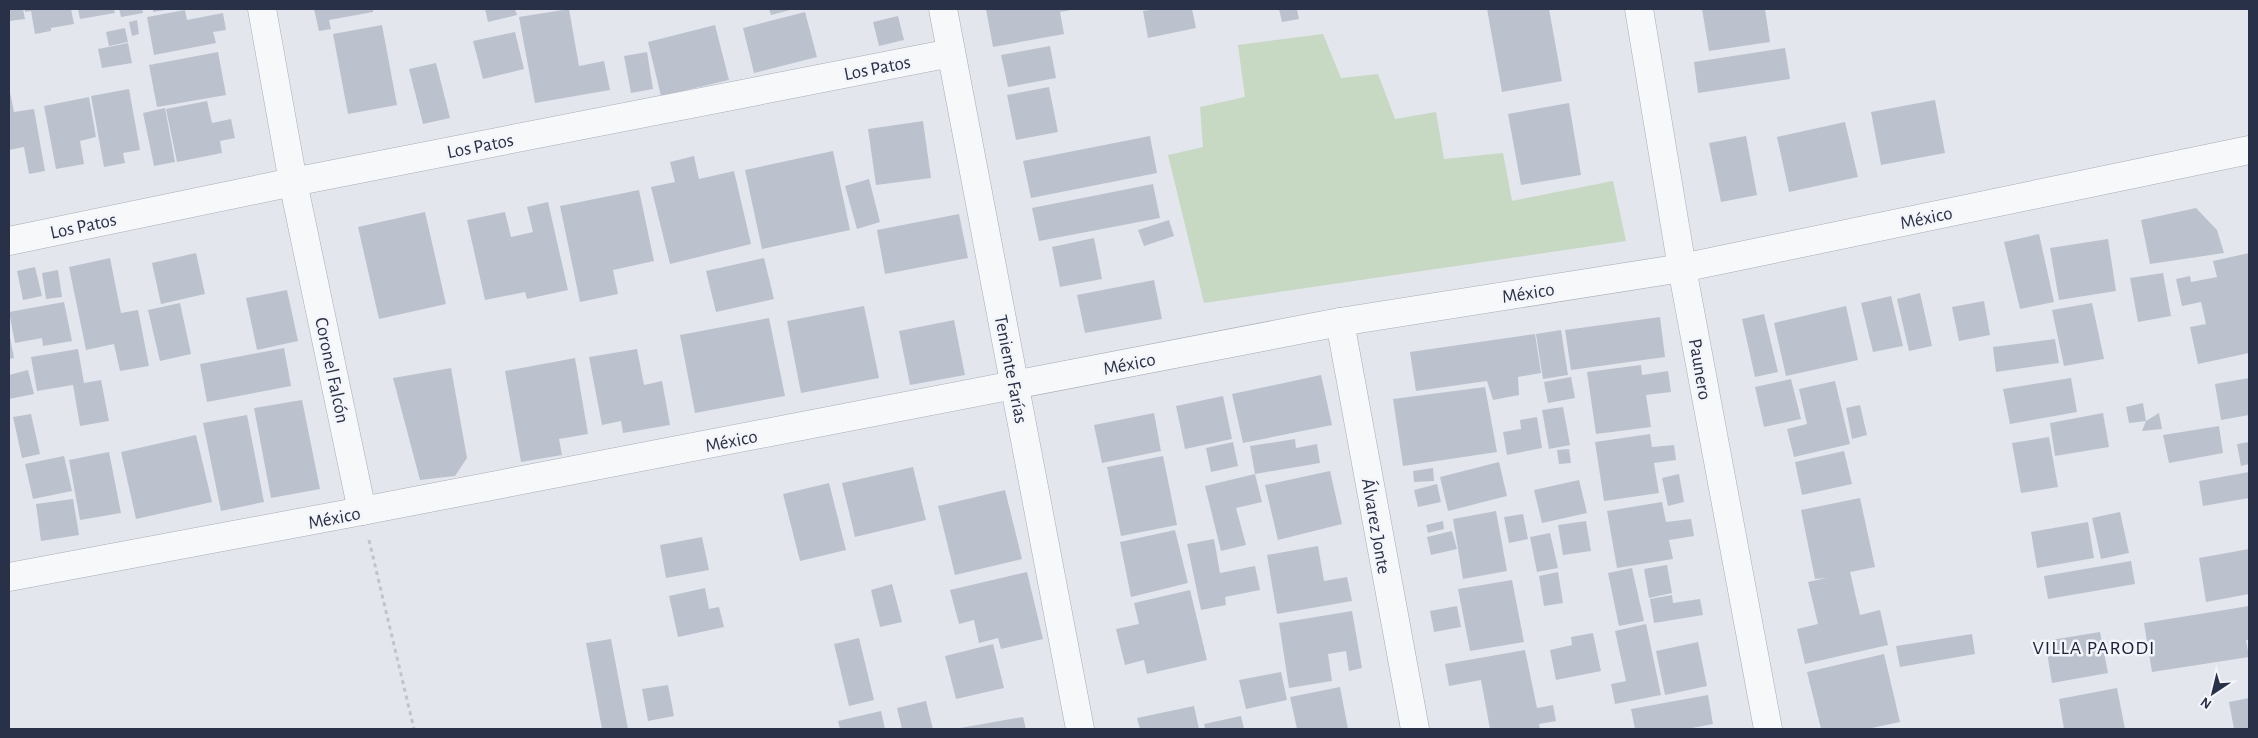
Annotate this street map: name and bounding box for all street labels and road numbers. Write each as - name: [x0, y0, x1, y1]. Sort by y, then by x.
- street label: Los Patos: [842, 53, 912, 84]
- street label: Los Patos: [445, 131, 515, 162]
- street label: México: [1898, 204, 1954, 233]
- street label: Los Patos: [48, 210, 118, 243]
- street label: México: [1501, 280, 1556, 307]
- street label: Teniente Farías: [991, 313, 1030, 425]
- street label: Coronel Falcón: [311, 316, 352, 425]
- street label: Paunero: [1685, 337, 1714, 401]
- street label: México: [1102, 350, 1157, 379]
- street label: México: [704, 427, 759, 456]
- street label: Álvarez Jonte: [1358, 477, 1395, 576]
- street label: México: [307, 504, 362, 533]

